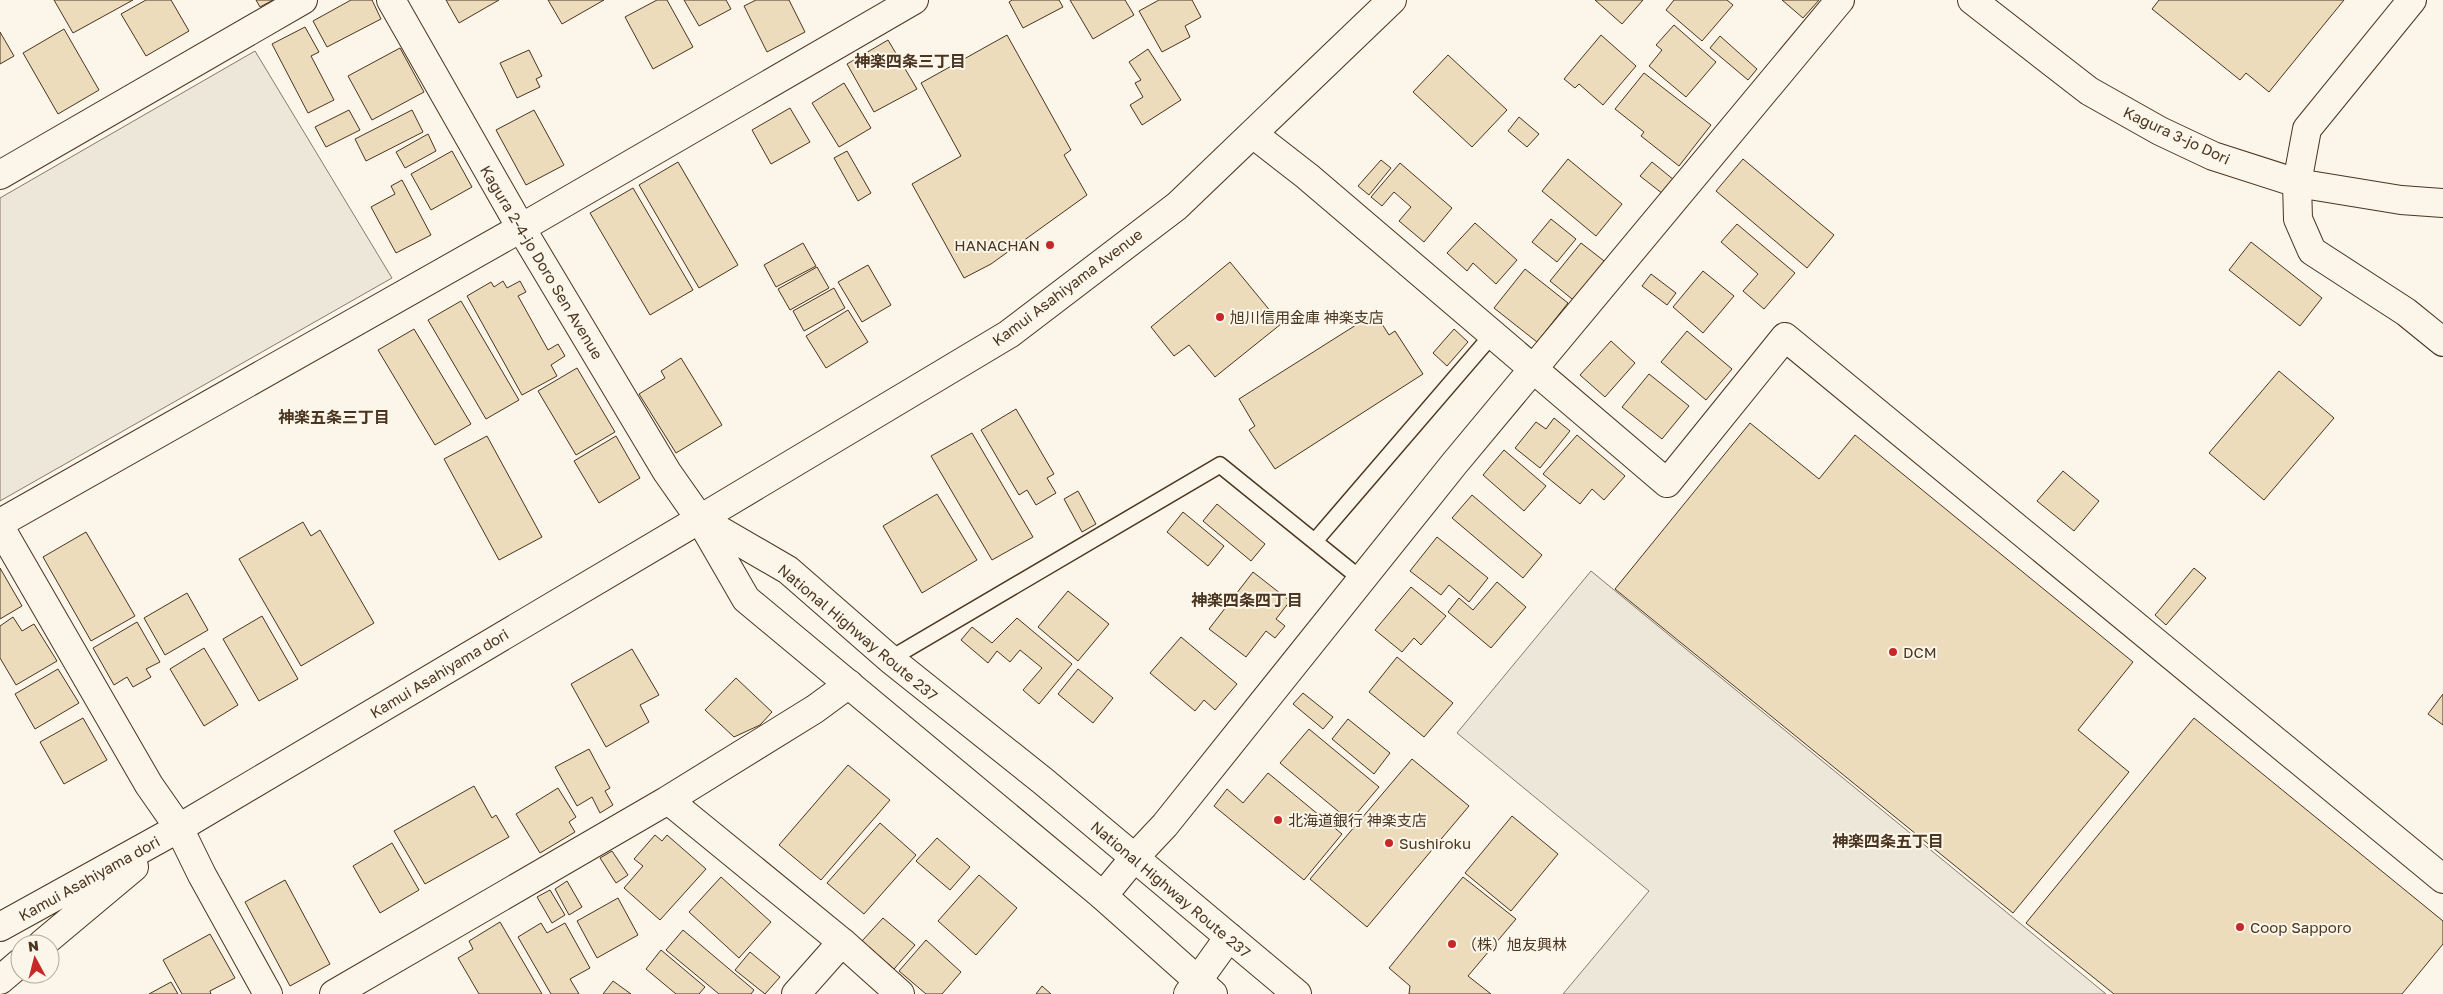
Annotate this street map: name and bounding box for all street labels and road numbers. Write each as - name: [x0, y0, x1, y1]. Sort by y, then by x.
- street label: Kagura 3-jo Dori: [2121, 102, 2233, 168]
- street label: Kagura 2-4-jo Doro Sen Avenue: [477, 162, 607, 363]
- street label: Kamui Asahiyama Avenue: [988, 224, 1146, 349]
- street label: National Highway Route 237: [774, 560, 942, 704]
- street label: Kamui Asahiyama dori: [366, 624, 512, 722]
- street label: National Highway Route 237: [1087, 817, 1255, 961]
- street label: Kamui Asahiyama dori: [15, 832, 163, 924]

